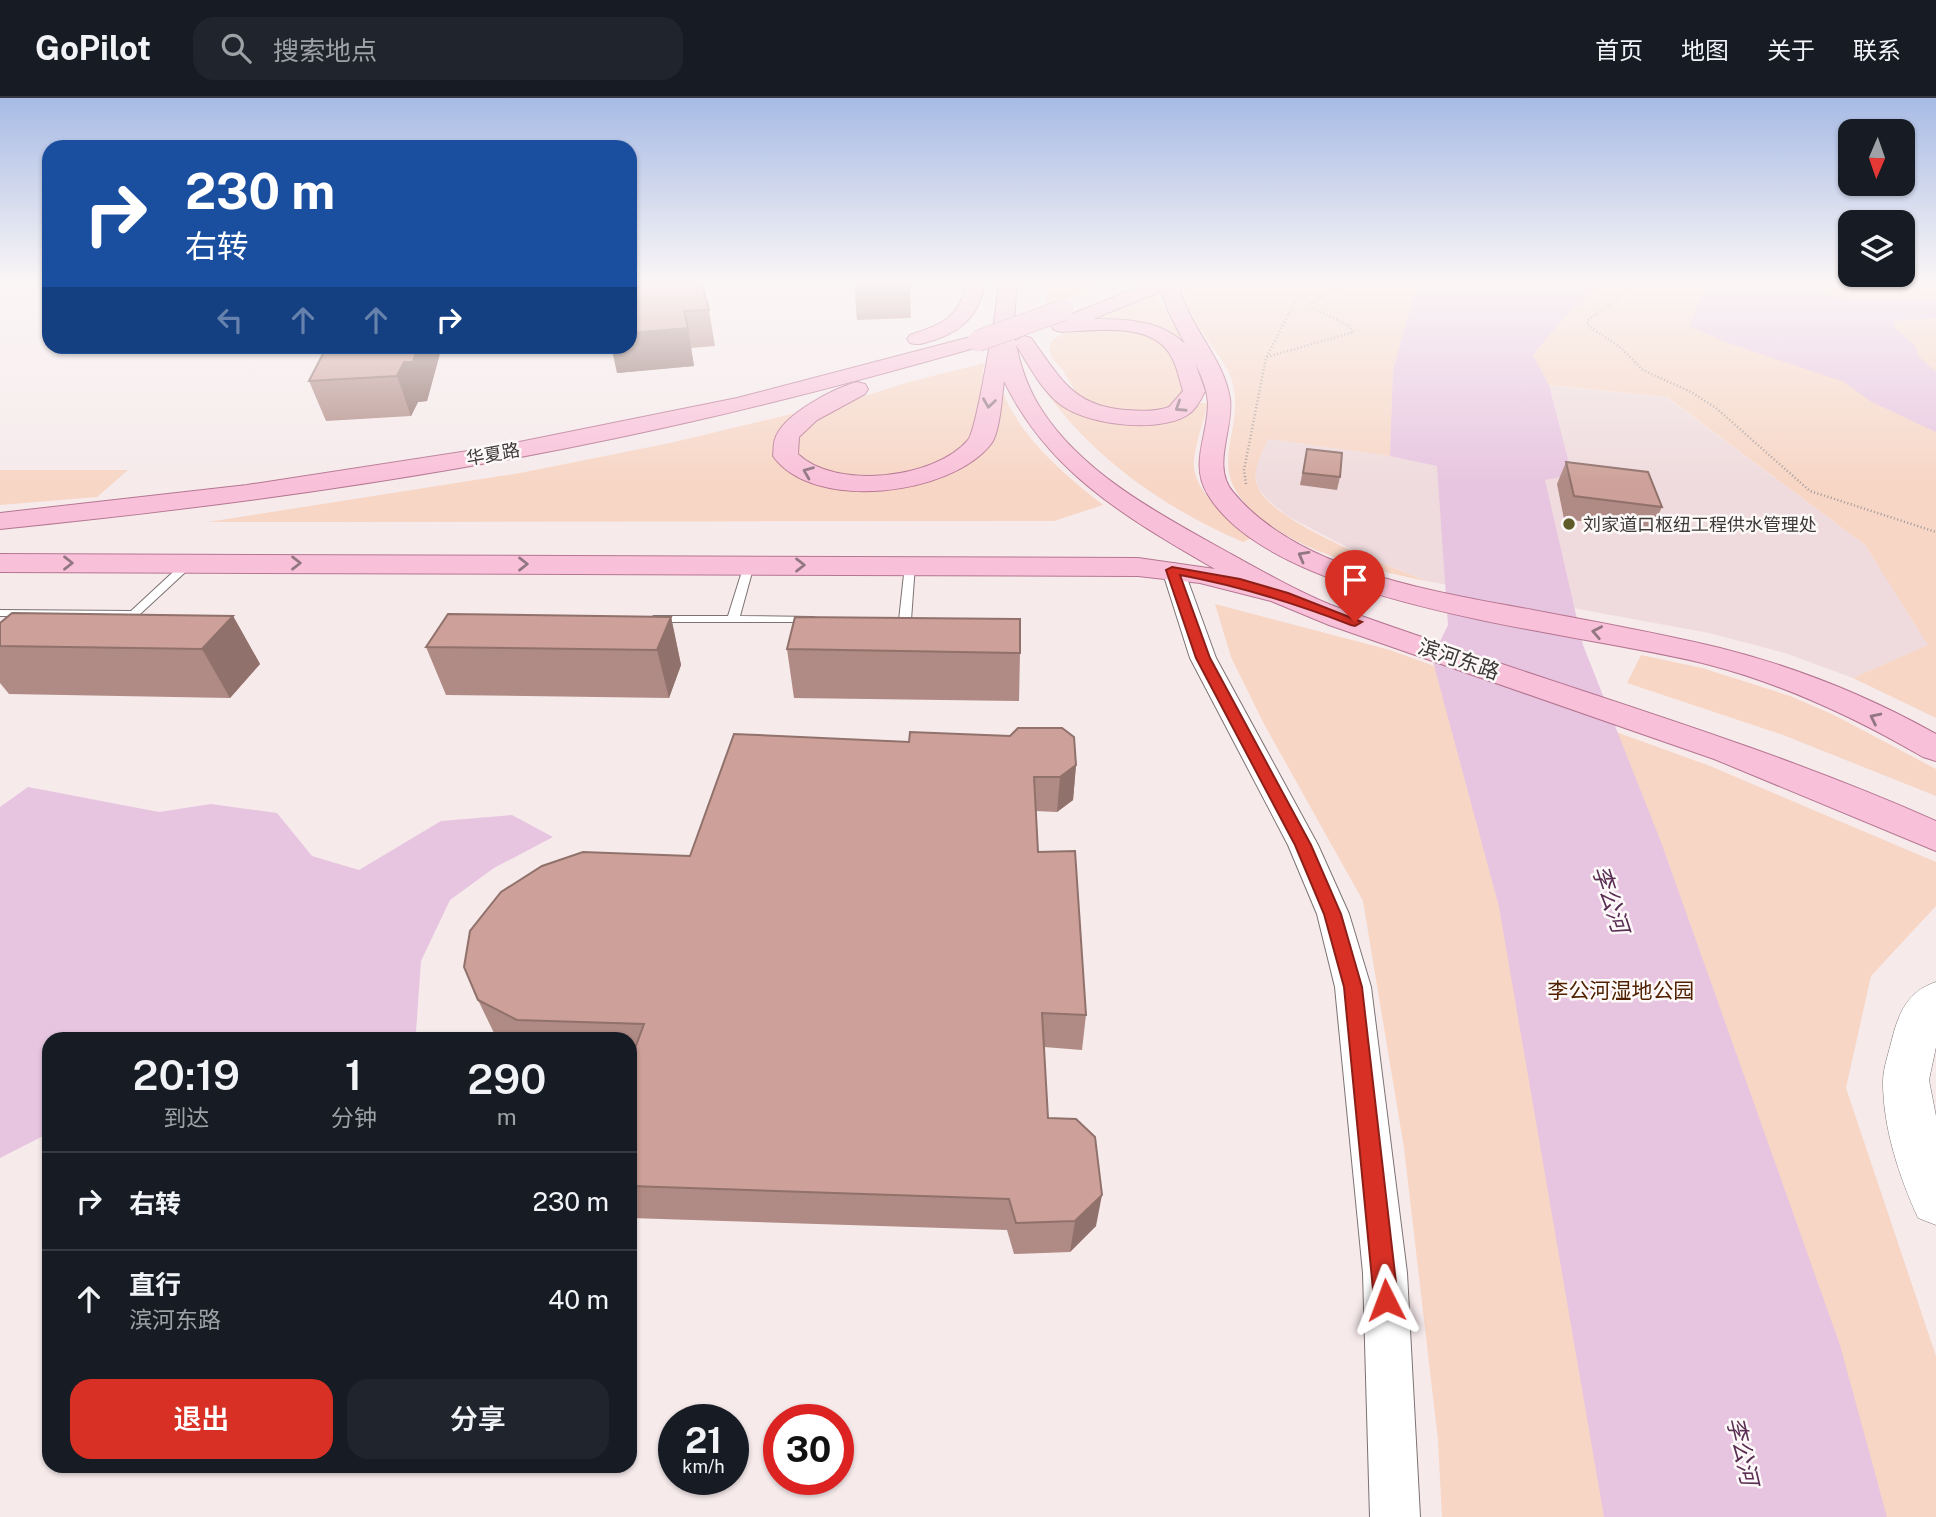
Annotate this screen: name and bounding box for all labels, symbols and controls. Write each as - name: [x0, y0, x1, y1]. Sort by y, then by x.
- search box: [193, 17, 683, 80]
- text: GoPilot: [35, 29, 151, 67]
- icon: search: [217, 29, 255, 67]
- text: 搜索地点: [273, 35, 377, 66]
- text: 首页: [1595, 36, 1643, 64]
- text: 地图: [1681, 36, 1729, 64]
- text: 关于: [1767, 36, 1815, 64]
- text: 联系: [1853, 36, 1901, 64]
- north arrow: [1838, 119, 1914, 196]
- map controls: [1838, 119, 1915, 287]
- text: 230 m: [185, 162, 335, 220]
- icon: right: [70, 168, 161, 259]
- button: layers: [1838, 210, 1915, 287]
- text: 右转: [185, 228, 249, 265]
- icon: left: [211, 301, 249, 339]
- icon: ahead: [284, 301, 322, 339]
- icon: ahead: [357, 301, 395, 339]
- icon: right: [430, 301, 468, 339]
- one-way arrow: [982, 397, 997, 409]
- one-way arrow: [1175, 398, 1188, 411]
- street label: 华夏路: [465, 439, 521, 469]
- one-way arrow: [802, 466, 815, 480]
- place label: 刘家道口枢纽工程供水管理处: [1583, 514, 1817, 535]
- marker: 刘家道口枢纽工程供水管理处: [1561, 516, 1577, 532]
- pin: [1325, 550, 1385, 622]
- one-way arrow: [1297, 551, 1310, 564]
- one-way arrow: [63, 555, 74, 571]
- one-way arrow: [290, 556, 301, 571]
- one-way arrow: [518, 556, 529, 572]
- one-way arrow: [795, 557, 805, 573]
- icon: arrive: [1336, 561, 1374, 599]
- one-way arrow: [1591, 626, 1603, 641]
- street label: 滨河东路: [1415, 634, 1503, 684]
- one-way arrow: [1870, 712, 1882, 726]
- water label: 李公河: [1587, 862, 1636, 940]
- park label: 李公河湿地公园: [1548, 978, 1695, 1003]
- text: 20:19: [133, 1050, 240, 1099]
- text: 1: [345, 1050, 362, 1099]
- text: 290: [467, 1054, 546, 1103]
- text: m: [497, 1103, 517, 1130]
- text: 到达: [163, 1104, 209, 1131]
- text: 分钟: [331, 1104, 377, 1131]
- icon: right: [70, 1182, 108, 1220]
- text: 230 m: [533, 1186, 609, 1217]
- text: 右转: [129, 1188, 181, 1219]
- position arrow: [1349, 1263, 1423, 1337]
- text: 直行: [129, 1269, 181, 1300]
- icon: ahead: [70, 1280, 108, 1318]
- text: 40 m: [548, 1284, 609, 1315]
- text: 滨河东路: [129, 1306, 221, 1333]
- button: 退出: [70, 1379, 333, 1459]
- button: 分享: [347, 1379, 609, 1459]
- speed limit sign: 30: [763, 1404, 854, 1495]
- water label: 李公河: [1722, 1414, 1765, 1492]
- text: 21: [685, 1420, 722, 1461]
- text: km/h: [682, 1456, 725, 1477]

